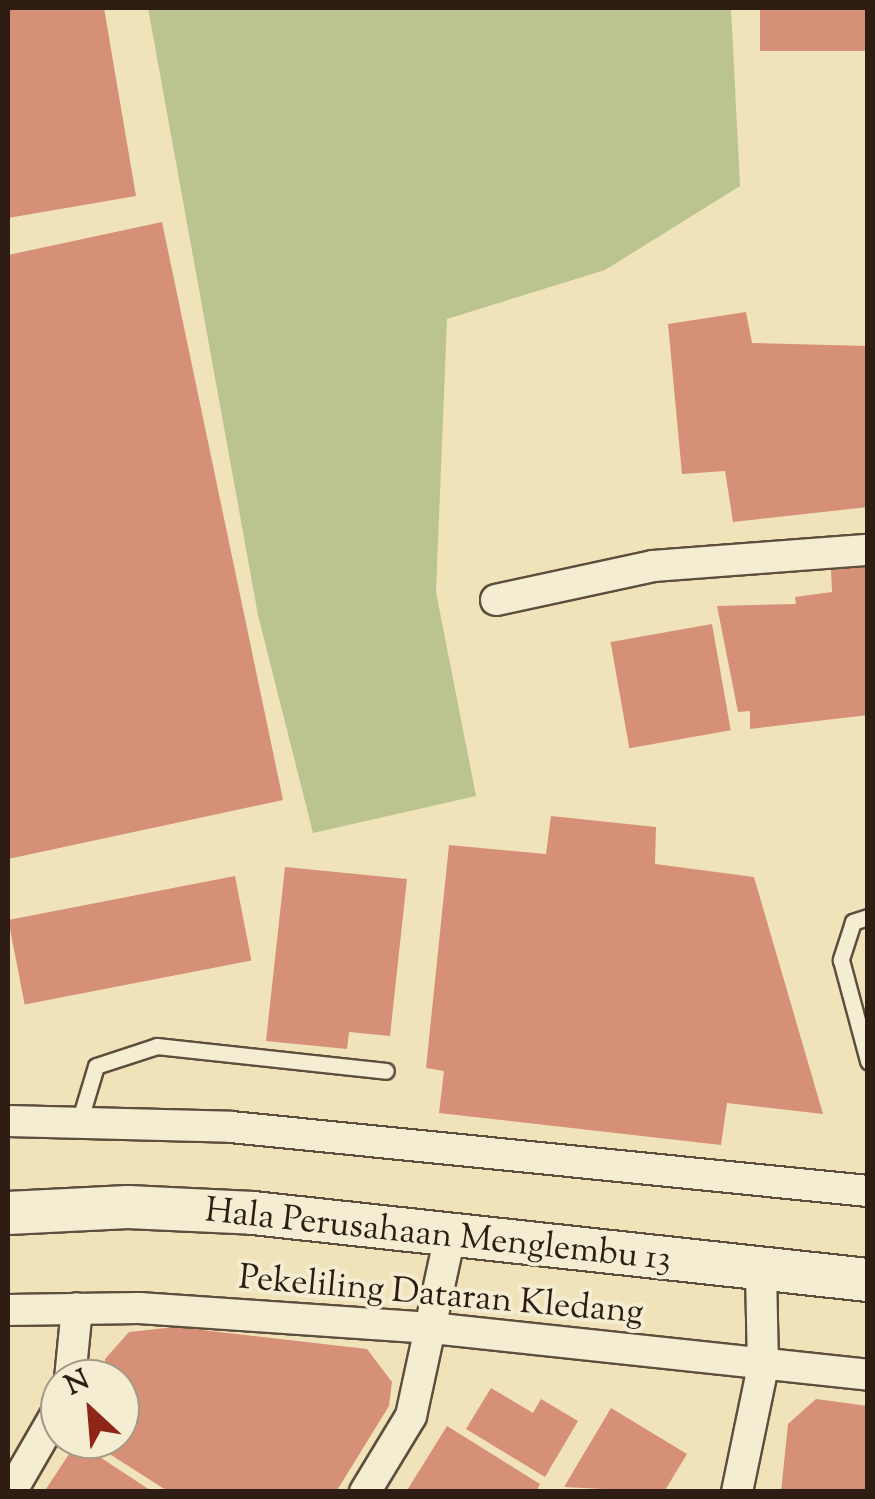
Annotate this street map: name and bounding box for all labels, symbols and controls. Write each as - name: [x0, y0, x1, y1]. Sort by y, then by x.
- street label: Hala Perusahaan Menglembu 13: [203, 1192, 673, 1282]
- street label: Pekeliling Dataran Kledang: [237, 1258, 645, 1336]
- north arrow: [40, 1359, 140, 1459]
- text: N: [59, 1361, 97, 1407]

